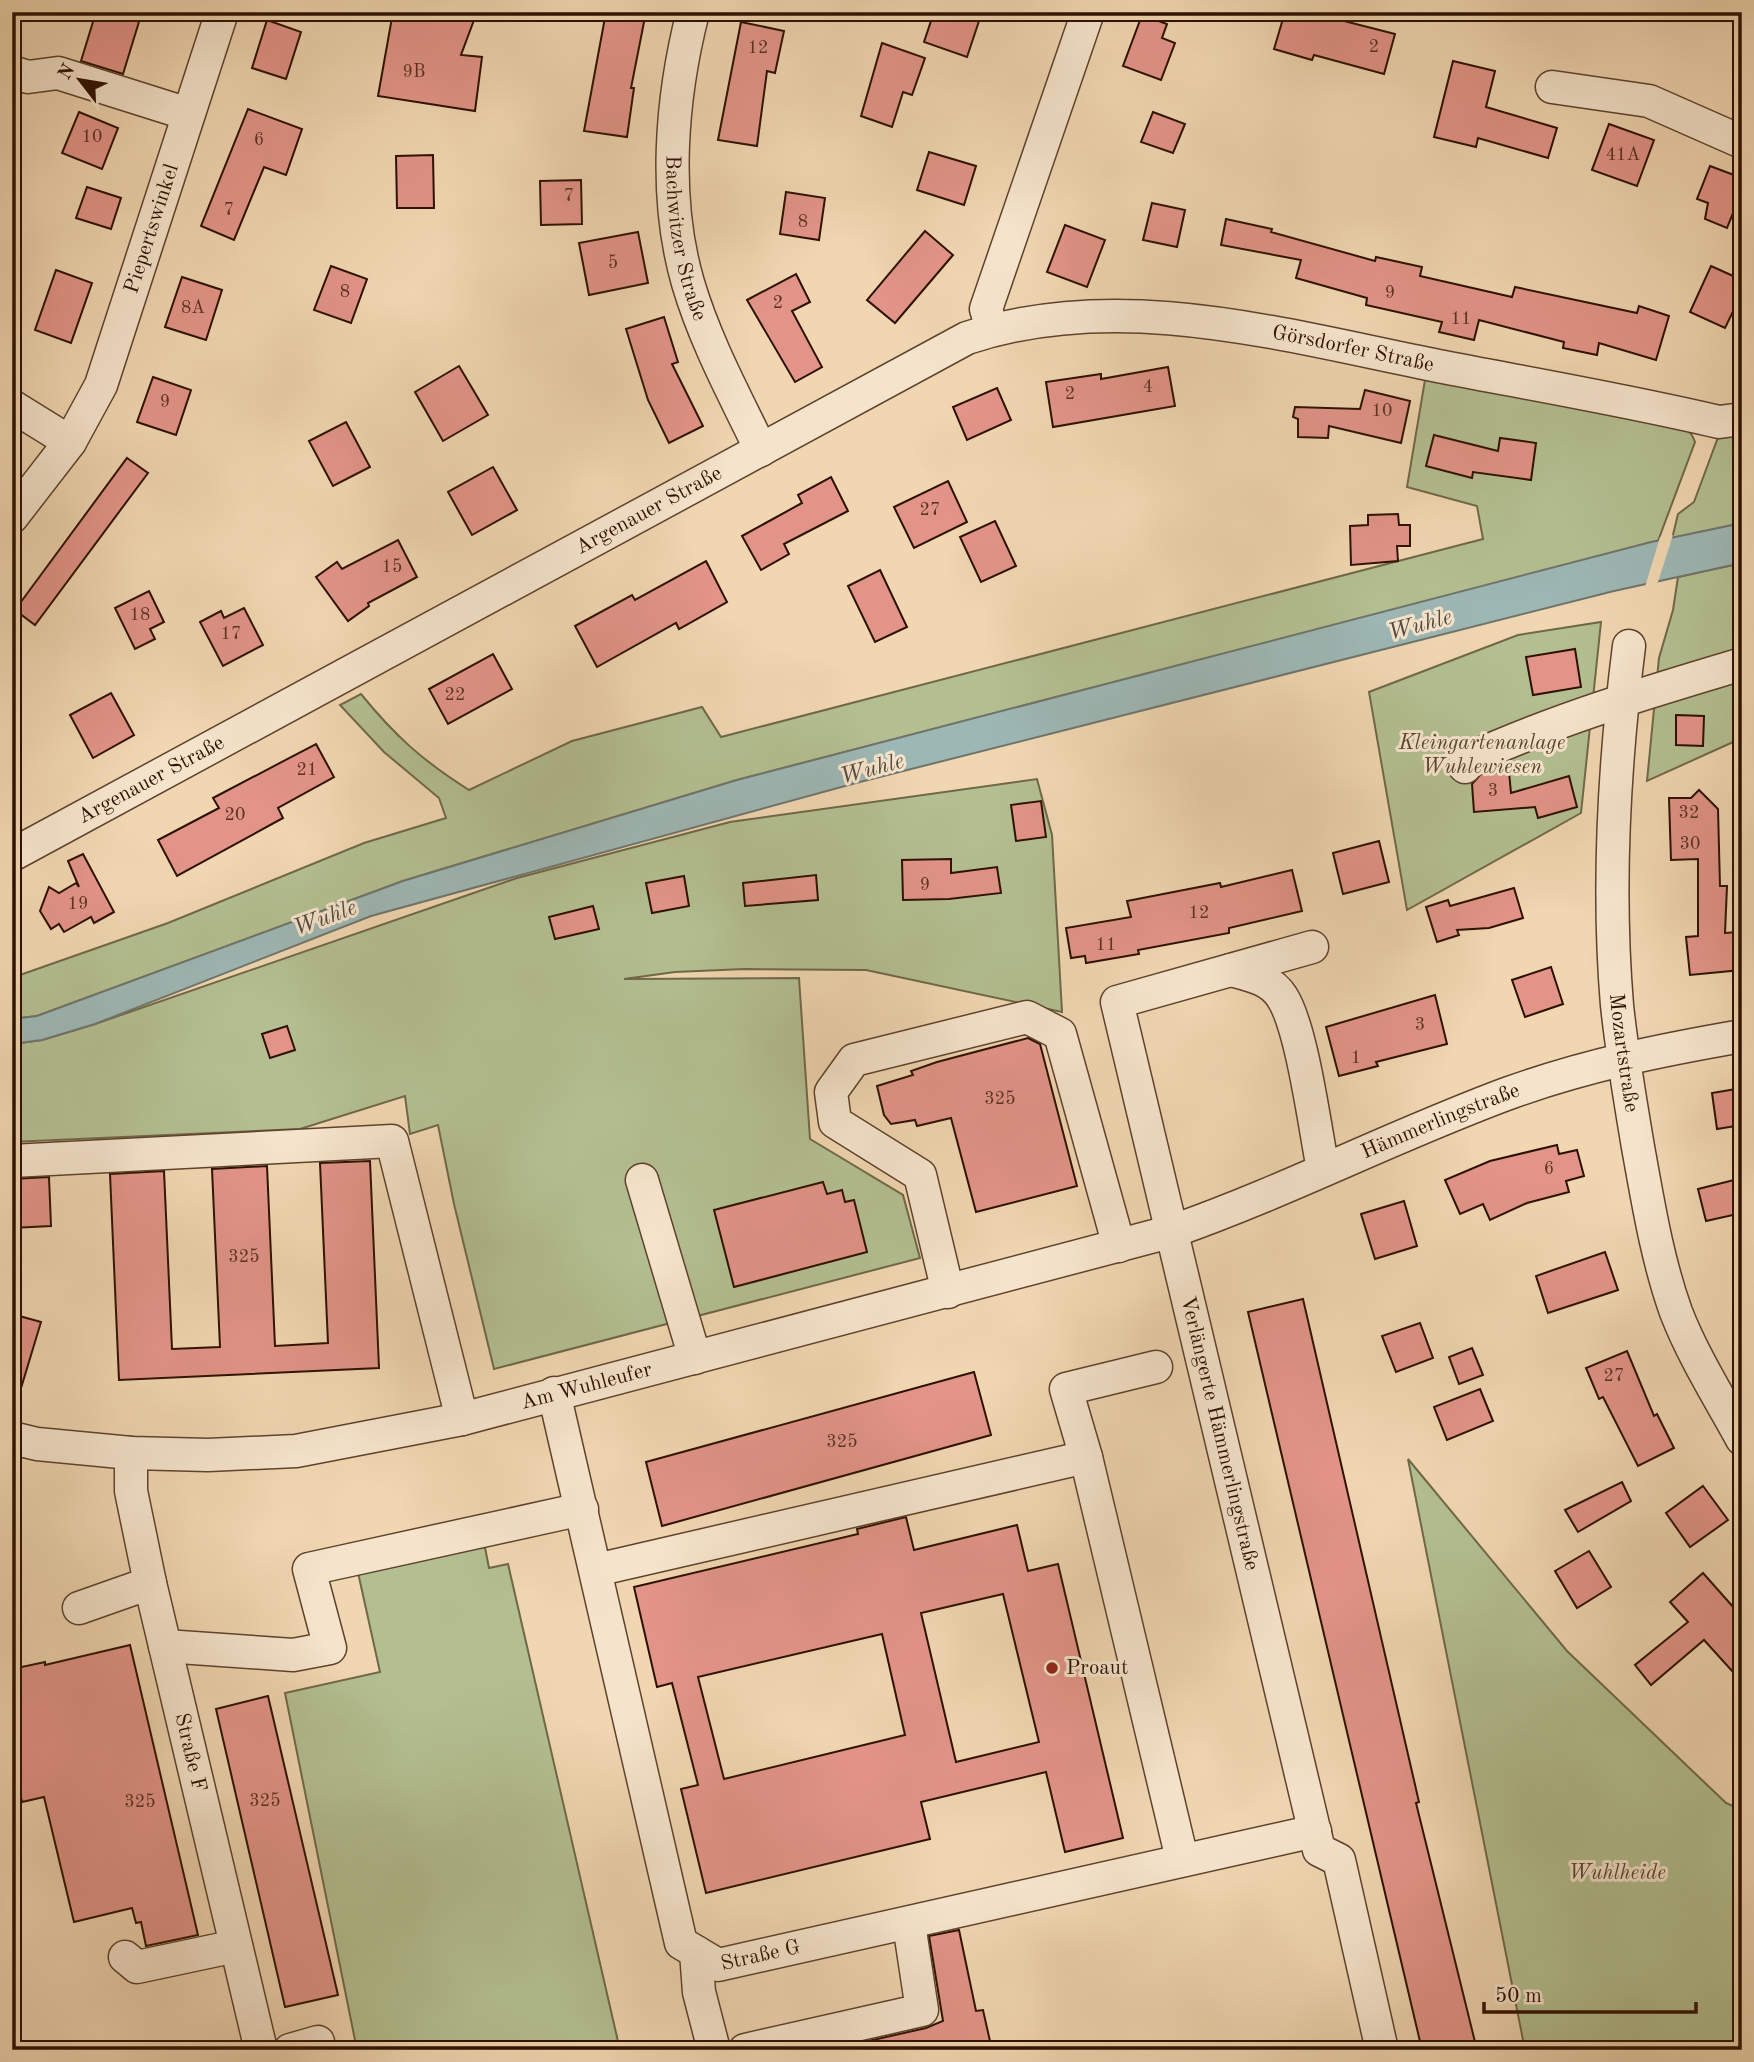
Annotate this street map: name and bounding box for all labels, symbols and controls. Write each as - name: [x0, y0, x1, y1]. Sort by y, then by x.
- house number: 2: [1369, 38, 1379, 56]
- house number: 12: [748, 39, 768, 57]
- north arrow: [46, 46, 116, 116]
- text: N: [56, 61, 80, 84]
- house number: 9B: [403, 63, 425, 81]
- house number: 10: [82, 128, 102, 146]
- house number: 6: [254, 131, 264, 149]
- house number: 41A: [1606, 146, 1641, 164]
- street label: Bachwitzer Straße: [662, 155, 710, 324]
- street label: Piepertswinkel: [121, 161, 183, 296]
- house number: 7: [564, 187, 574, 205]
- house number: 7: [224, 201, 234, 219]
- house number: 8: [798, 213, 808, 231]
- house number: 5: [608, 254, 618, 272]
- house number: 8: [340, 283, 350, 301]
- house number: 9: [1385, 284, 1395, 302]
- house number: 2: [773, 294, 783, 312]
- house number: 8A: [181, 299, 205, 317]
- house number: 11: [1451, 310, 1471, 328]
- street label: Görsdorfer Straße: [1271, 322, 1436, 375]
- house number: 4: [1143, 378, 1153, 396]
- house number: 2: [1065, 385, 1075, 403]
- house number: 9: [160, 393, 170, 411]
- house number: 10: [1372, 402, 1392, 420]
- street label: Argenauer Straße: [572, 462, 725, 558]
- house number: 27: [920, 501, 940, 519]
- house number: 15: [382, 558, 402, 576]
- water label: Wuhle: [1385, 605, 1455, 645]
- house number: 18: [130, 606, 150, 624]
- house number: 17: [221, 625, 241, 643]
- house number: 22: [445, 686, 465, 704]
- street label: Argenauer Straße: [74, 732, 228, 828]
- park label: Kleingartenanlage Wuhlewiesen: [1398, 733, 1565, 778]
- water label: Wuhle: [837, 749, 907, 789]
- house number: 21: [297, 761, 317, 779]
- house number: 3: [1488, 782, 1498, 800]
- house number: 32: [1679, 804, 1699, 822]
- house number: 20: [225, 806, 245, 824]
- house number: 30: [1680, 835, 1700, 853]
- house number: 9: [920, 876, 930, 894]
- house number: 19: [68, 895, 88, 913]
- water label: Wuhle: [290, 896, 360, 940]
- house number: 12: [1189, 904, 1209, 922]
- house number: 11: [1096, 936, 1116, 954]
- street label: Mozartstraße: [1606, 992, 1642, 1114]
- house number: 3: [1415, 1016, 1425, 1034]
- house number: 1: [1351, 1049, 1361, 1067]
- street label: Hämmerlingstraße: [1358, 1080, 1522, 1163]
- house number: 325: [984, 1090, 1016, 1108]
- house number: 6: [1544, 1160, 1554, 1178]
- house number: 325: [228, 1248, 260, 1266]
- street label: Verlängerte Hämmerlingstraße: [1177, 1294, 1263, 1573]
- street label: Am Wuhleufer: [519, 1359, 655, 1413]
- house number: 27: [1604, 1367, 1624, 1385]
- house number: 325: [826, 1433, 858, 1451]
- place label: Proaut: [1066, 1658, 1128, 1679]
- marker: Proaut: [1044, 1660, 1060, 1676]
- street label: Straße F: [171, 1711, 210, 1794]
- house number: 325: [249, 1792, 281, 1810]
- house number: 325: [124, 1793, 156, 1811]
- park label: Wuhlheide: [1568, 1863, 1666, 1884]
- street label: Straße G: [719, 1936, 802, 1975]
- scale bar: [1484, 1971, 1696, 2015]
- text: 50 m: [1495, 1986, 1542, 2007]

